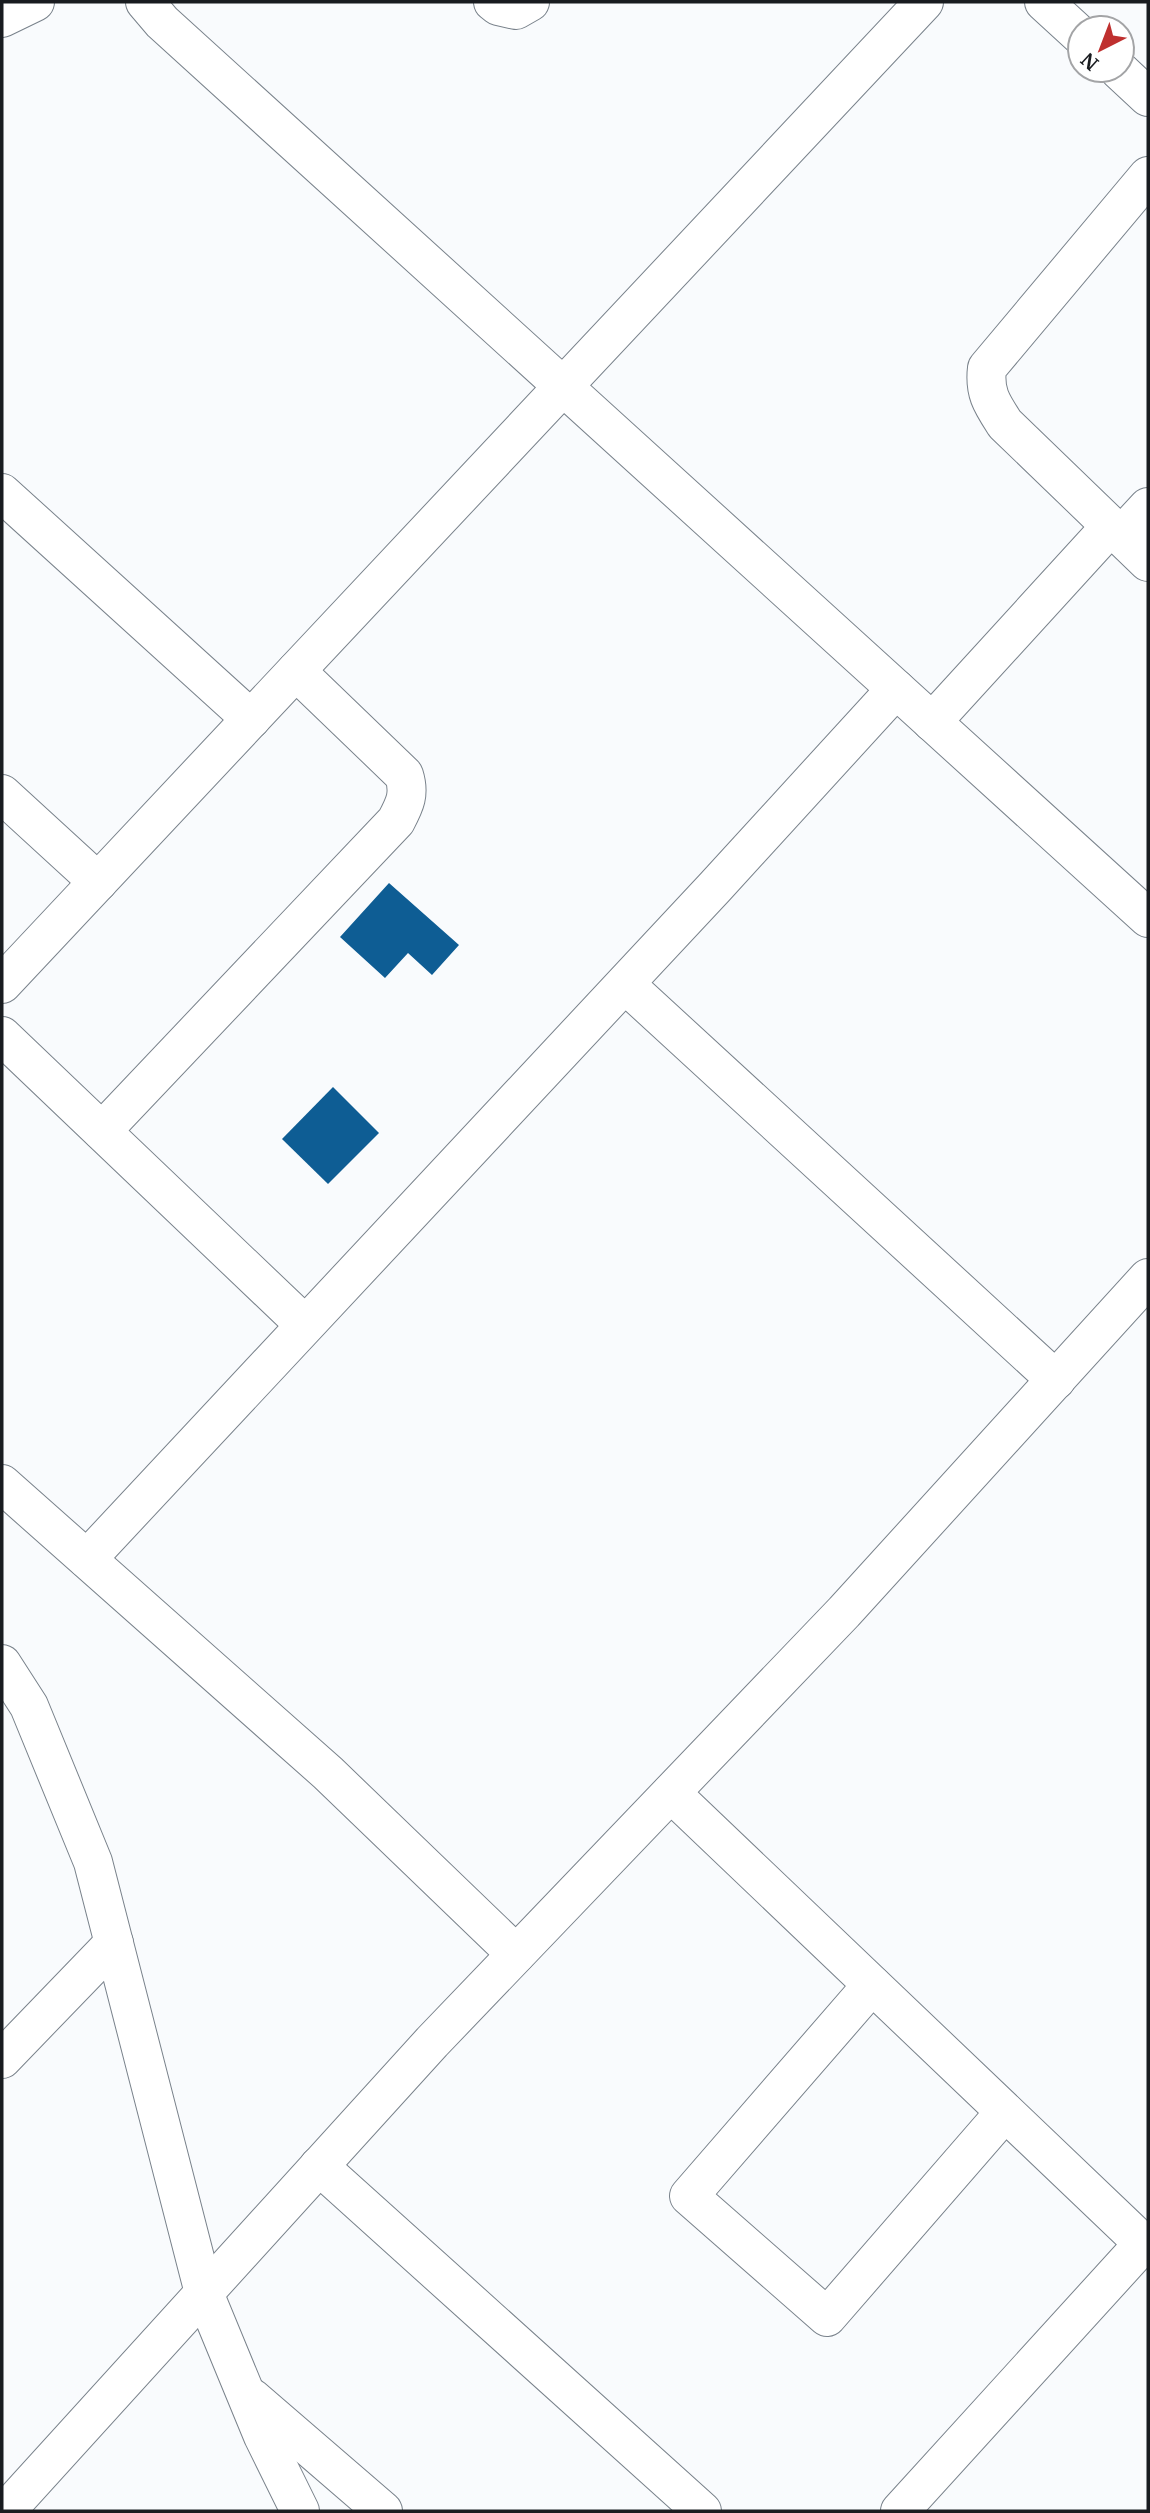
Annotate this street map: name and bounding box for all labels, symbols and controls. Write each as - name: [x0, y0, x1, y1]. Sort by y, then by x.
- north arrow: [1066, 14, 1136, 84]
- text: N: [1076, 48, 1103, 76]

